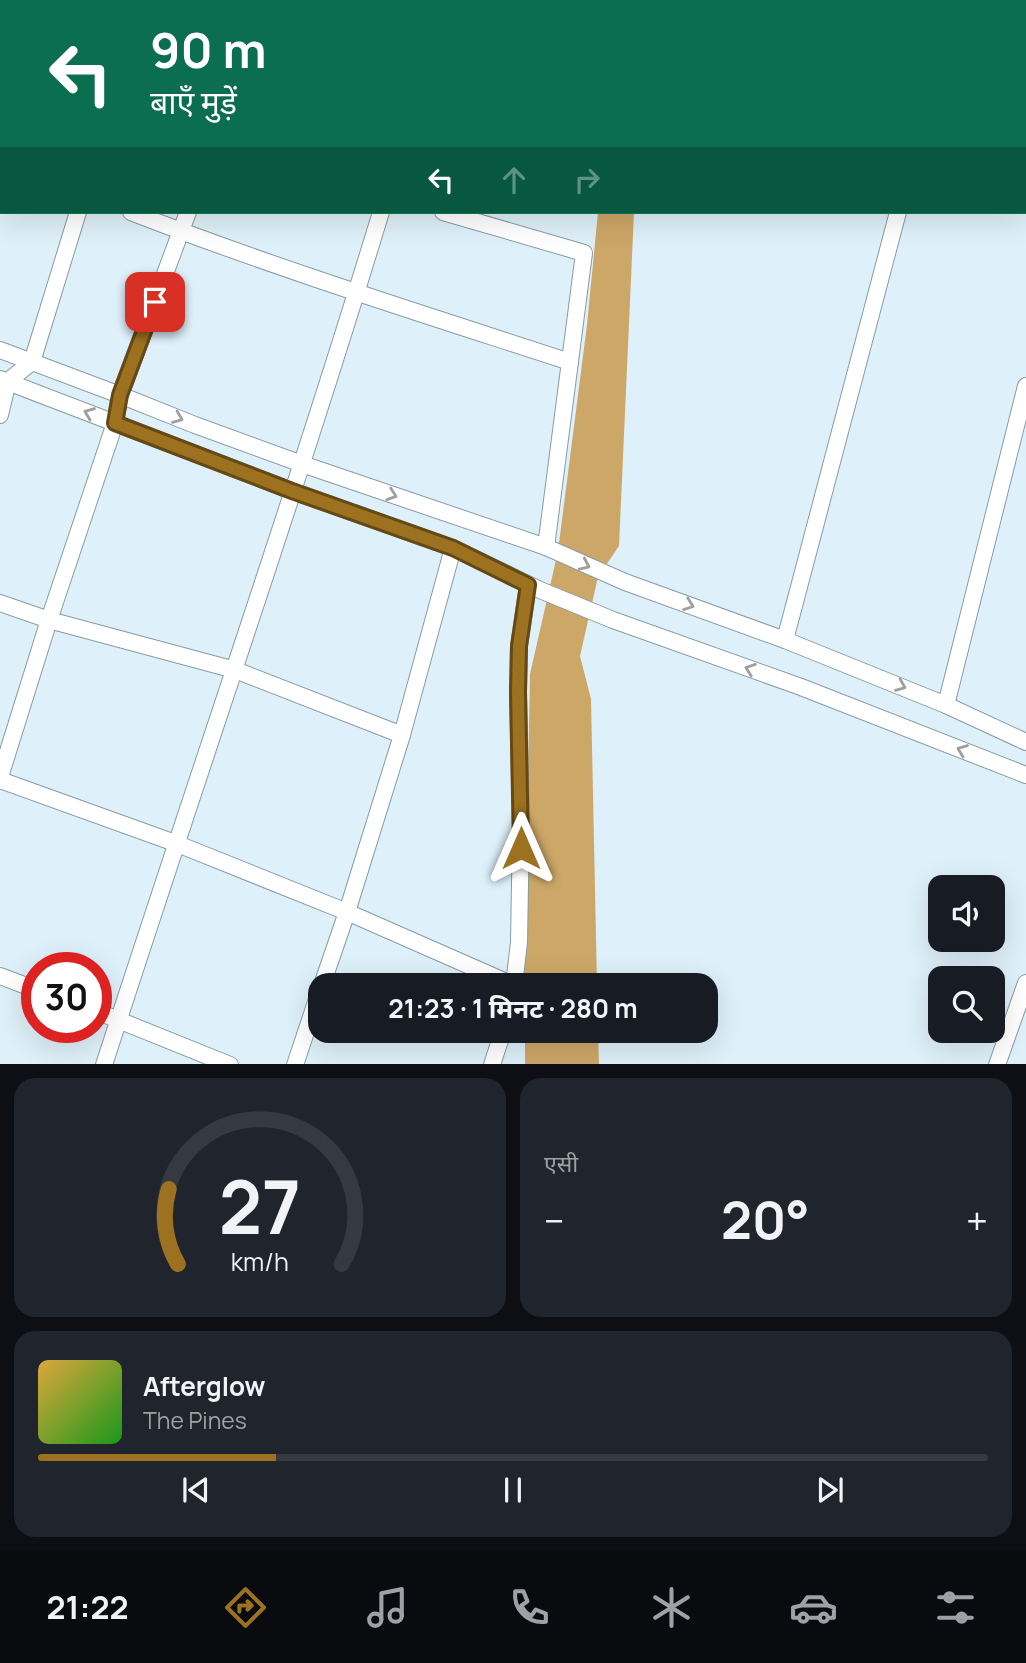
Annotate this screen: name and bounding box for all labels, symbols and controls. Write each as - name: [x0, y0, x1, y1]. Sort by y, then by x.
- text: 90 m: [150, 16, 267, 83]
- icon: left: [35, 28, 126, 119]
- text: बाएँ मुड़ें: [150, 80, 237, 124]
- icon: left: [422, 161, 460, 199]
- icon: ahead: [495, 161, 533, 199]
- icon: right: [568, 161, 606, 199]
- pin: [125, 272, 185, 332]
- icon: arrive: [136, 283, 174, 321]
- one-way arrow: [84, 408, 96, 422]
- one-way arrow: [172, 410, 184, 424]
- one-way arrow: [386, 487, 398, 501]
- one-way arrow: [578, 557, 590, 571]
- one-way arrow: [682, 597, 694, 611]
- one-way arrow: [745, 663, 757, 677]
- one-way arrow: [895, 678, 907, 692]
- one-way arrow: [957, 745, 969, 759]
- position arrow: [484, 811, 558, 885]
- map controls: [928, 875, 1005, 1043]
- button: sound: [928, 875, 1005, 952]
- speed limit sign: 30: [21, 952, 112, 1043]
- button: search: [928, 966, 1005, 1043]
- text: 21:23 · 1 मिनट · 280 m: [388, 990, 638, 1026]
- text: एसी: [544, 1147, 578, 1179]
- text: 27: [219, 1156, 301, 1256]
- text: 20°: [721, 1184, 810, 1255]
- text: −: [544, 1194, 565, 1246]
- text: +: [966, 1194, 988, 1246]
- text: km/h: [231, 1243, 289, 1278]
- text: Afterglow: [143, 1368, 265, 1404]
- text: The Pines: [143, 1404, 247, 1436]
- icon: previous: [177, 1471, 215, 1509]
- icon: pause: [494, 1471, 532, 1509]
- icon: next: [811, 1471, 849, 1509]
- icon: directions: [221, 1583, 270, 1632]
- icon: music: [363, 1583, 412, 1632]
- icon: phone: [505, 1583, 554, 1632]
- icon: climate: [647, 1583, 696, 1632]
- icon: car: [789, 1583, 838, 1632]
- icon: filters: [931, 1583, 980, 1632]
- text: 21:22: [46, 1585, 129, 1629]

